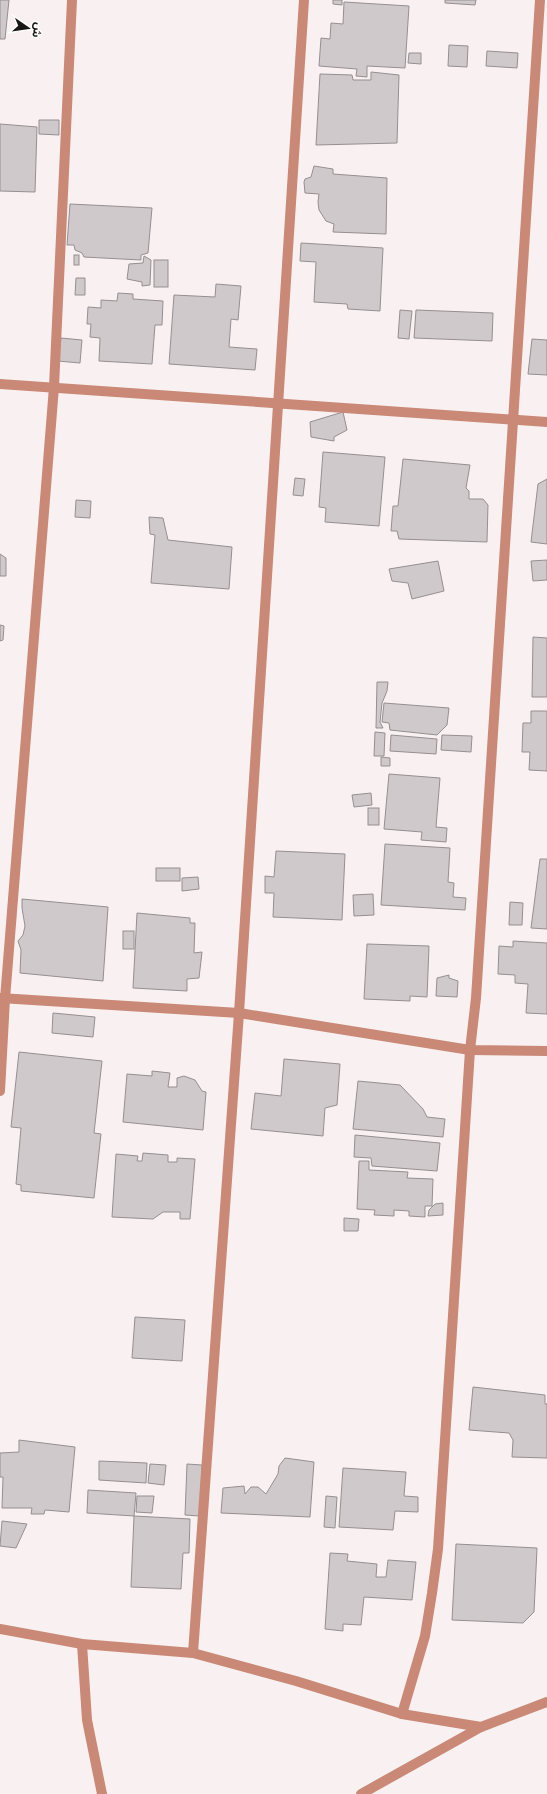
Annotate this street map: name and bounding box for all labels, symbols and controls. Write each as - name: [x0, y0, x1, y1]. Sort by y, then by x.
- north arrow: [8, 8, 48, 48]
- text: ش: [29, 21, 46, 39]

